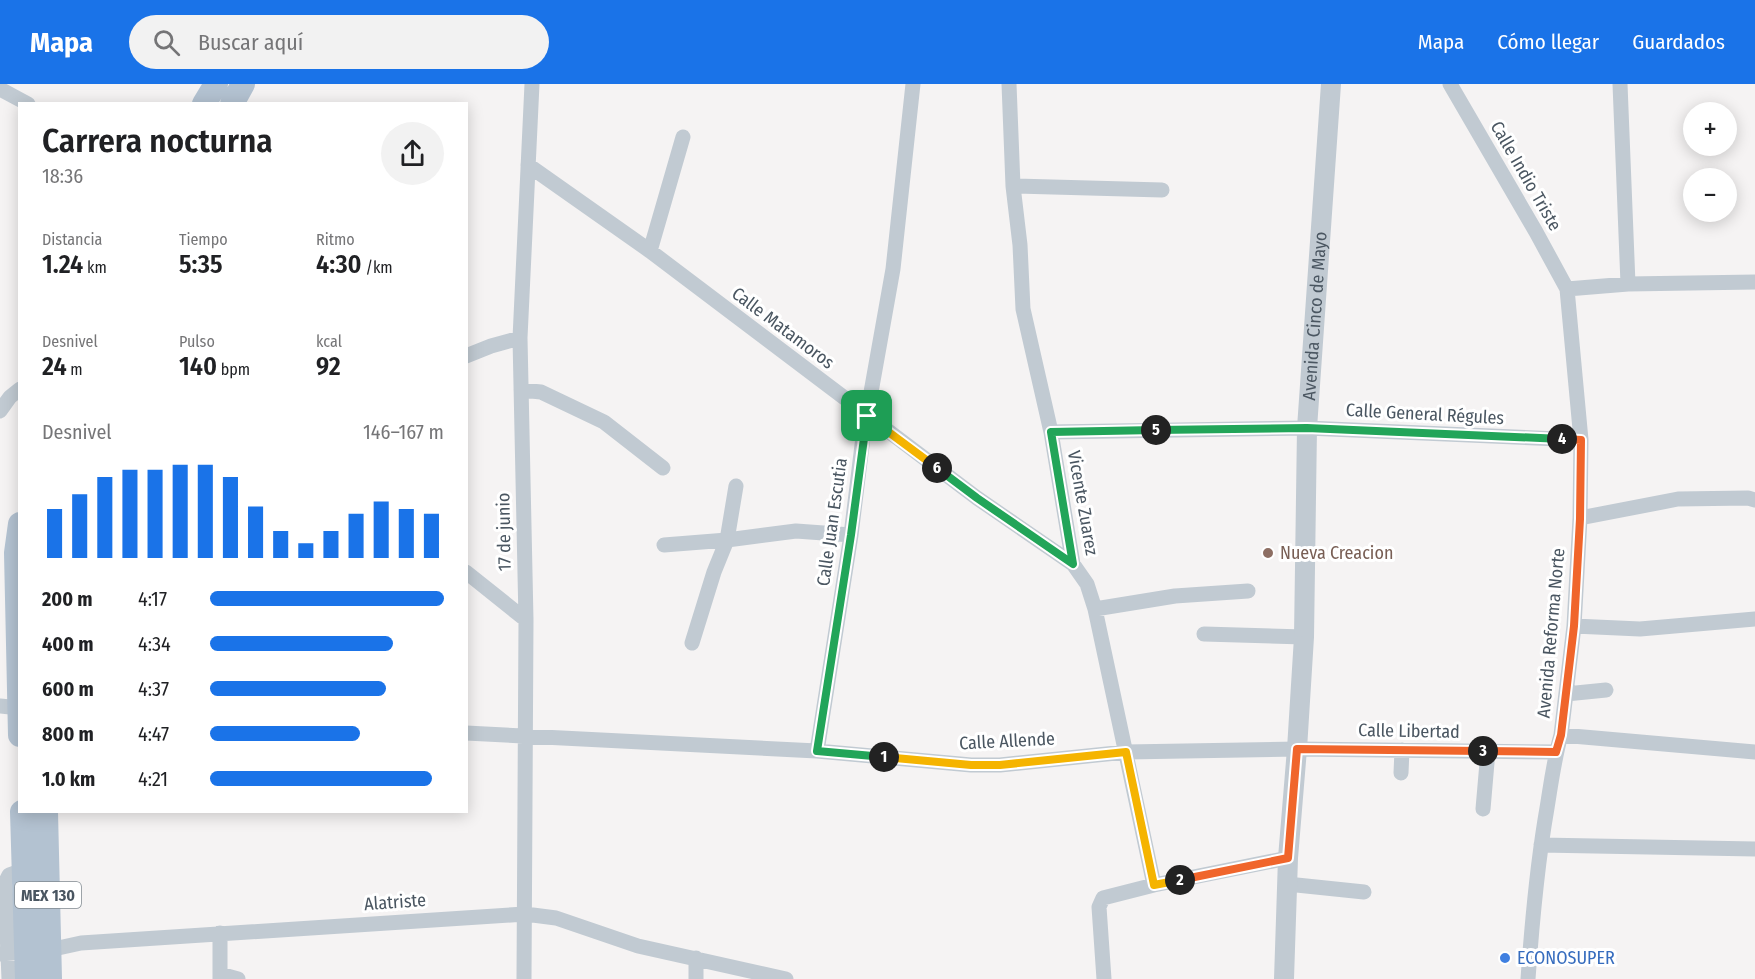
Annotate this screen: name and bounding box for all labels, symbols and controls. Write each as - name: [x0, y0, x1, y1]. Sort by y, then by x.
- search box: [129, 15, 549, 69]
- text: Mapa: [30, 26, 93, 59]
- icon: search: [150, 26, 183, 59]
- text: Buscar aquí: [198, 29, 303, 56]
- text: Mapa: [1418, 29, 1464, 55]
- text: Cómo llegar: [1497, 29, 1599, 55]
- text: Guardados: [1632, 29, 1725, 55]
- map controls: [1683, 102, 1737, 222]
- button: +: [1683, 102, 1737, 156]
- street label: Calle Indio Triste: [1486, 117, 1566, 235]
- text: Carrera nocturna: [42, 121, 273, 161]
- button: share: [381, 122, 444, 185]
- text: 18:36: [42, 164, 83, 188]
- button: −: [1683, 168, 1737, 222]
- text: Distancia: [42, 230, 102, 249]
- text: Tiempo: [179, 230, 228, 249]
- text: Ritmo: [316, 230, 355, 249]
- street label: Avenida Cinco de Mayo: [1298, 231, 1332, 401]
- text: 1.24: [42, 249, 83, 280]
- text: 5:35: [179, 249, 223, 280]
- text: 4:30: [316, 249, 362, 280]
- text: km: [83, 258, 107, 277]
- text: /km: [362, 258, 393, 277]
- street label: Calle Matamoros: [727, 282, 839, 374]
- text: Desnivel: [42, 332, 98, 351]
- text: Pulso: [179, 332, 215, 351]
- text: kcal: [316, 332, 342, 351]
- text: 24: [42, 351, 67, 382]
- text: 140: [179, 351, 217, 382]
- text: 92: [316, 351, 341, 382]
- text: m: [67, 360, 83, 379]
- text: bpm: [217, 360, 250, 379]
- pin: [841, 390, 892, 441]
- icon: arrive: [850, 399, 883, 432]
- street label: Calle General Régules: [1345, 399, 1505, 429]
- pin: 5: [1141, 415, 1171, 445]
- text: Desnivel: [42, 420, 112, 444]
- text: 146–167 m: [363, 420, 444, 444]
- text: 5: [1152, 420, 1160, 439]
- pin: 4: [1547, 424, 1577, 454]
- text: 4: [1558, 429, 1566, 448]
- street label: Vicente Zuarez: [1063, 449, 1103, 557]
- pin: 6: [922, 453, 952, 483]
- street label: Calle Juan Escutia: [812, 456, 852, 588]
- text: 6: [933, 458, 941, 477]
- street label: 17 de junio: [492, 492, 516, 572]
- place label: Nueva Creacion: [1280, 542, 1393, 564]
- marker: Nueva Creacion: [1261, 546, 1275, 560]
- street label: Avenida Reforma Norte: [1533, 547, 1569, 719]
- text: 200 m: [42, 587, 93, 611]
- text: 4:17: [138, 587, 167, 611]
- text: 400 m: [42, 632, 94, 656]
- text: 4:34: [138, 632, 171, 656]
- text: 600 m: [42, 677, 94, 701]
- text: 4:37: [138, 677, 169, 701]
- street label: Calle Libertad: [1358, 719, 1460, 743]
- text: 800 m: [42, 722, 94, 746]
- text: 4:47: [138, 722, 169, 746]
- street label: Calle Allende: [959, 727, 1056, 754]
- pin: 3: [1468, 736, 1498, 766]
- text: 3: [1479, 741, 1487, 760]
- pin: 1: [869, 742, 899, 772]
- text: 1: [881, 747, 887, 766]
- text: 1.0 km: [42, 767, 95, 791]
- text: 4:21: [138, 767, 168, 791]
- pin: 2: [1165, 865, 1195, 895]
- text: 2: [1176, 870, 1184, 889]
- road number: MEX 130: [15, 882, 81, 908]
- street label: Alatriste: [363, 889, 427, 915]
- place label: ECONOSUPER: [1517, 947, 1615, 969]
- marker: ECONOSUPER: [1498, 951, 1512, 965]

